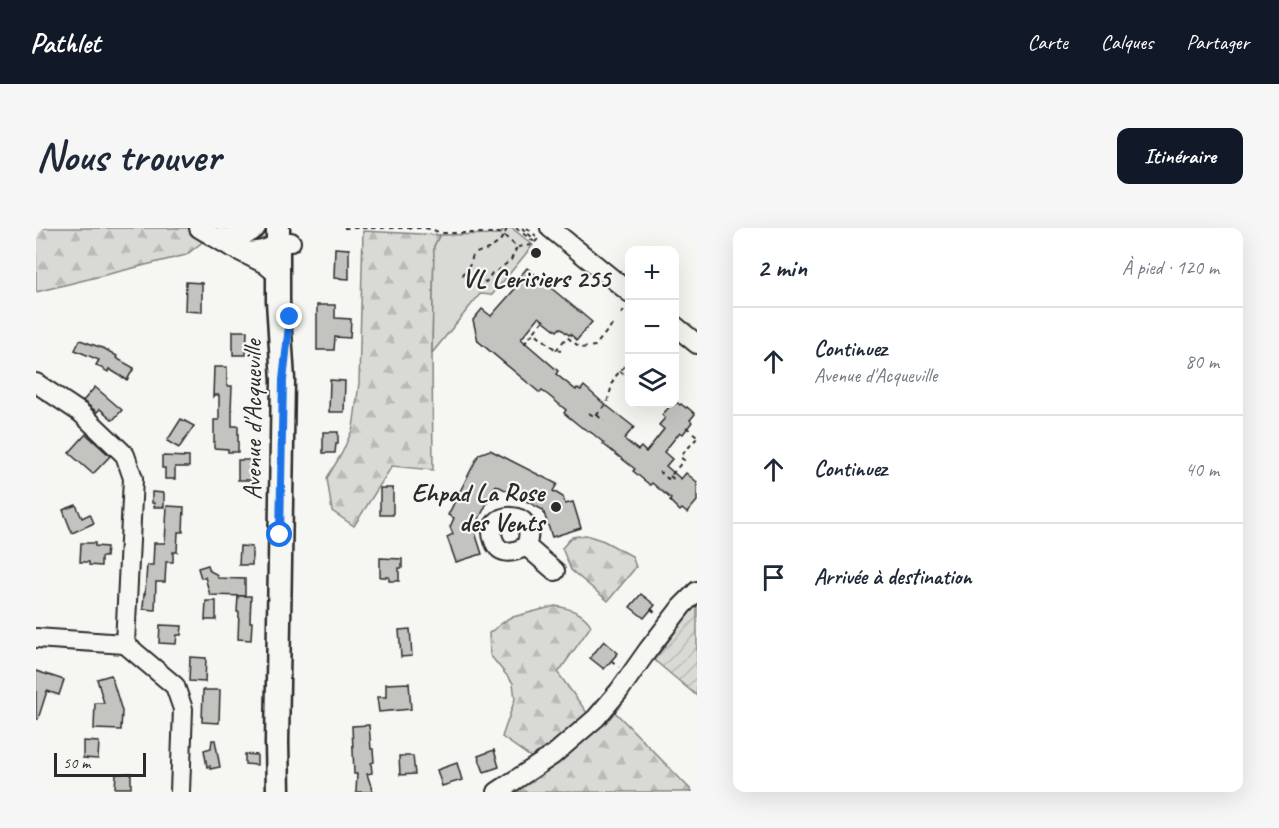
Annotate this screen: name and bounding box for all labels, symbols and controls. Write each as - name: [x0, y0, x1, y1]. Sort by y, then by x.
- text: Pathlet: [30, 25, 100, 60]
- text: Carte: [1027, 29, 1068, 55]
- text: Calques: [1101, 29, 1153, 55]
- text: Partager: [1186, 29, 1249, 55]
- button: Itinéraire: [1117, 128, 1243, 184]
- text: Nous trouver: [36, 130, 220, 183]
- marker: VL Cerisiers 255: [529, 246, 543, 260]
- map controls: [625, 246, 679, 408]
- button: +: [625, 246, 679, 300]
- text: 2 min: [757, 251, 807, 284]
- text: À pied · 120 m: [1122, 255, 1219, 280]
- place label: VL Cerisiers 255: [462, 262, 613, 295]
- button: −: [625, 300, 679, 354]
- route end: [276, 303, 302, 329]
- text: Continuez: [814, 335, 887, 363]
- street label: Avenue d'Acqueville: [236, 337, 269, 500]
- icon: ahead: [757, 345, 790, 378]
- text: 80 m: [1185, 349, 1219, 374]
- button: layers: [625, 354, 679, 408]
- text: Avenue d'Acqueville: [814, 363, 937, 388]
- icon: ahead: [757, 453, 790, 486]
- text: Continuez: [814, 455, 887, 483]
- text: 40 m: [1185, 457, 1219, 482]
- place label: Ehpad La Rose des Vents: [411, 476, 547, 539]
- marker: Ehpad La Rose des Vents: [549, 500, 563, 514]
- route start: [266, 521, 292, 547]
- icon: arrive: [757, 561, 790, 594]
- text: Arrivée à destination: [814, 563, 972, 591]
- scale bar: [54, 750, 146, 778]
- text: 50 m: [63, 753, 90, 773]

